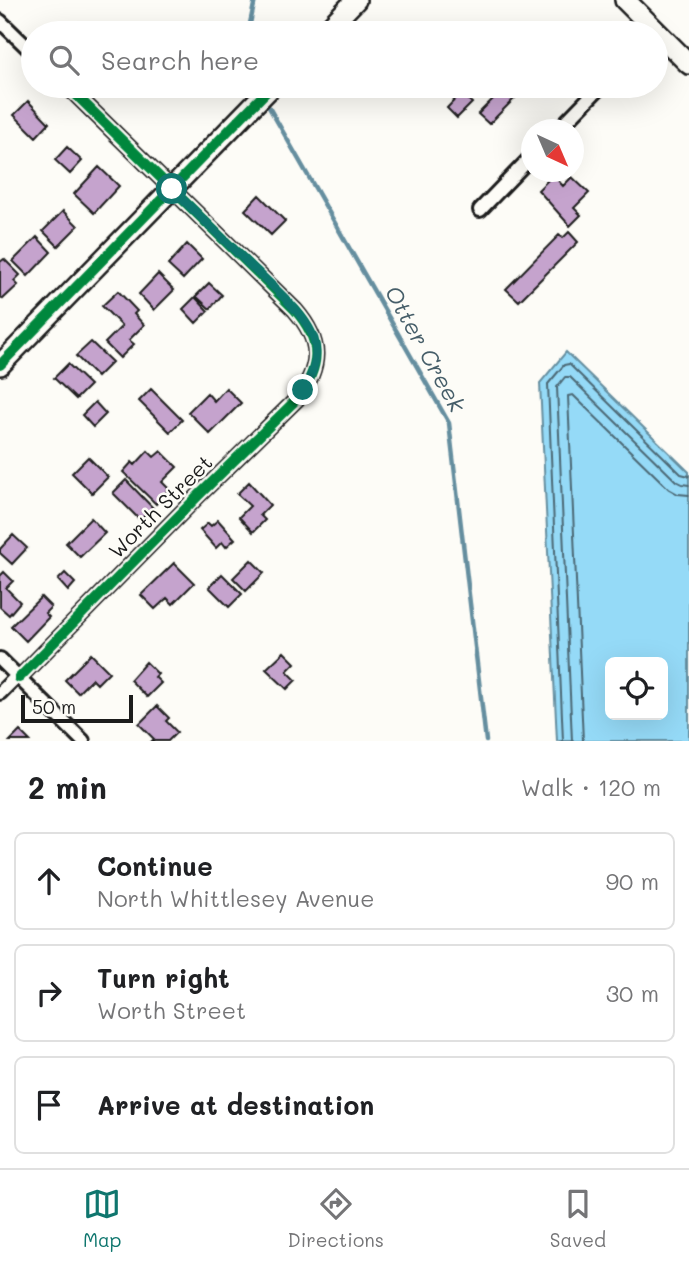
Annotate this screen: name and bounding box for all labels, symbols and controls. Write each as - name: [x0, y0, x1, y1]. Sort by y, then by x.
- search box: [21, 21, 668, 98]
- icon: search: [45, 41, 83, 79]
- text: Search here: [101, 43, 259, 77]
- north arrow: [521, 119, 584, 182]
- route start: [156, 173, 187, 204]
- water label: Otter Creek: [379, 280, 473, 418]
- route end: [287, 374, 318, 405]
- street label: Worth Street: [102, 448, 218, 564]
- map controls: [605, 657, 668, 720]
- button: locate: [605, 657, 668, 720]
- scale bar: [21, 692, 133, 724]
- text: 50 m: [32, 694, 76, 719]
- text: 2 min: [28, 767, 107, 807]
- text: Walk · 120 m: [521, 772, 661, 802]
- text: Continue: [97, 849, 213, 883]
- icon: ahead: [30, 862, 68, 900]
- text: 90 m: [606, 866, 659, 896]
- text: North Whittlesey Avenue: [97, 883, 374, 913]
- text: Turn right: [97, 961, 230, 995]
- icon: right: [30, 974, 68, 1012]
- text: 30 m: [606, 978, 659, 1008]
- text: Worth Street: [97, 995, 246, 1025]
- icon: arrive: [30, 1086, 68, 1124]
- text: Arrive at destination: [97, 1088, 374, 1122]
- tab: Map: [83, 1185, 122, 1252]
- tab: Directions: [287, 1185, 384, 1252]
- tab: Saved: [550, 1185, 606, 1252]

